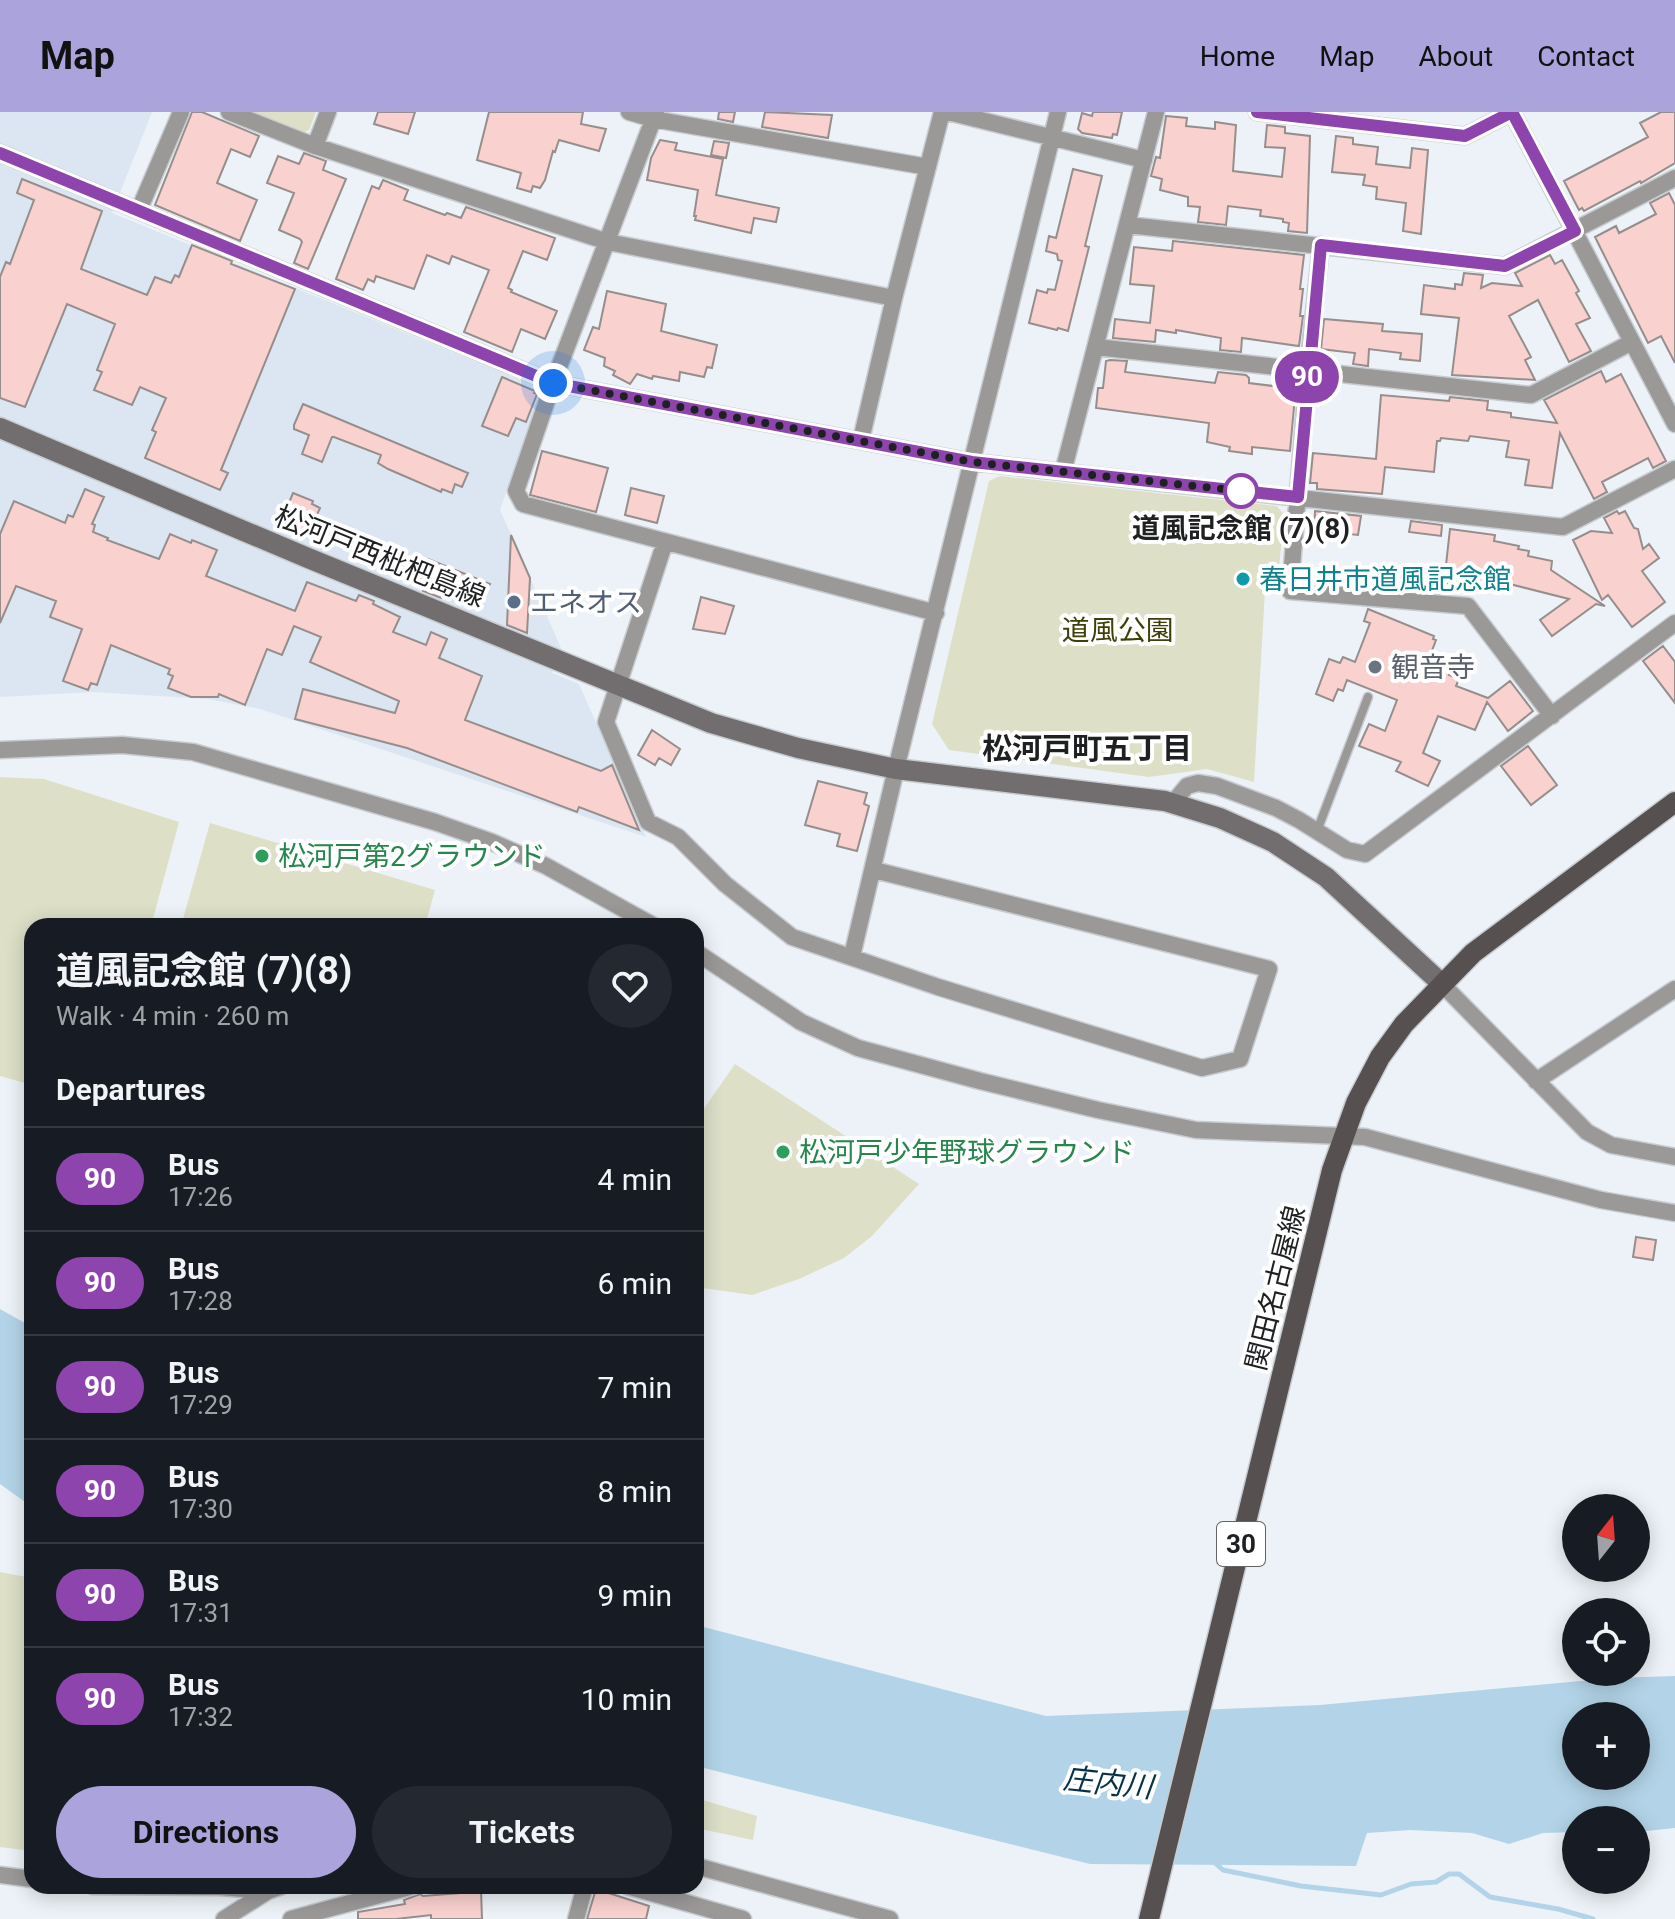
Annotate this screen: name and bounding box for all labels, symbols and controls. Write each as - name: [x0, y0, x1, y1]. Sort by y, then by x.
- text: Map: [40, 34, 115, 78]
- text: Home: [1200, 40, 1275, 73]
- text: Map: [1319, 40, 1375, 73]
- text: About: [1419, 40, 1493, 73]
- text: Contact: [1537, 40, 1635, 73]
- line badge: 90: [1271, 351, 1343, 403]
- text: 90: [1291, 360, 1323, 393]
- your location: [533, 363, 573, 403]
- marker: 道風記念館 (7)(8): [1224, 474, 1258, 508]
- street label: 松河戸西枇杷島線: [270, 499, 490, 614]
- place label: 道風記念館 (7)(8): [1132, 512, 1350, 545]
- place label: 春日井市道風記念館: [1259, 563, 1511, 596]
- marker: 春日井市道風記念館: [1234, 570, 1252, 588]
- place label: エネオス: [530, 586, 642, 619]
- marker: エネオス: [505, 593, 523, 611]
- park label: 道風公園: [1062, 614, 1174, 647]
- place label: 観音寺: [1391, 651, 1475, 684]
- marker: 観音寺: [1366, 658, 1384, 676]
- district label: 松河戸町五丁目: [982, 731, 1192, 766]
- place label: 松河戸第2グラウンド: [278, 840, 546, 873]
- marker: 松河戸第2グラウンド: [253, 847, 271, 865]
- button: heart: [588, 944, 672, 1028]
- text: 道風記念館 (7)(8): [56, 949, 352, 993]
- text: Walk · 4 min · 260 m: [56, 1001, 289, 1031]
- text: Departures: [56, 1072, 206, 1107]
- place label: 松河戸少年野球グラウンド: [799, 1136, 1135, 1169]
- marker: 松河戸少年野球グラウンド: [774, 1143, 792, 1161]
- text: Bus: [168, 1147, 219, 1182]
- text: 90: [84, 1162, 116, 1195]
- text: 4 min: [598, 1162, 672, 1197]
- text: 17:26: [168, 1182, 233, 1212]
- street label: 関田名古屋線: [1239, 1203, 1312, 1374]
- text: Bus: [168, 1251, 219, 1286]
- text: 90: [84, 1266, 116, 1299]
- text: 6 min: [598, 1266, 672, 1301]
- text: 17:28: [168, 1286, 233, 1316]
- text: Bus: [168, 1355, 219, 1390]
- text: 90: [84, 1370, 116, 1403]
- text: 7 min: [598, 1370, 672, 1405]
- text: 17:29: [168, 1390, 233, 1420]
- text: Bus: [168, 1459, 219, 1494]
- text: 90: [84, 1474, 116, 1507]
- text: 8 min: [598, 1474, 672, 1509]
- text: 17:30: [168, 1494, 233, 1524]
- north arrow: [1562, 1494, 1650, 1582]
- map controls: [1562, 1494, 1650, 1894]
- road number: 30: [1217, 1522, 1265, 1566]
- text: Bus: [168, 1563, 219, 1598]
- text: 90: [84, 1578, 116, 1611]
- text: 9 min: [598, 1578, 672, 1613]
- text: 17:31: [168, 1598, 233, 1628]
- button: locate: [1562, 1598, 1650, 1686]
- text: Bus: [168, 1667, 219, 1702]
- text: 90: [84, 1682, 116, 1715]
- text: 10 min: [581, 1682, 672, 1717]
- text: 17:32: [168, 1702, 233, 1732]
- button: +: [1562, 1702, 1650, 1790]
- water label: 庄内川: [1061, 1760, 1158, 1805]
- button: Directions: [56, 1786, 356, 1878]
- button: Tickets: [372, 1786, 672, 1878]
- button: −: [1562, 1806, 1650, 1894]

